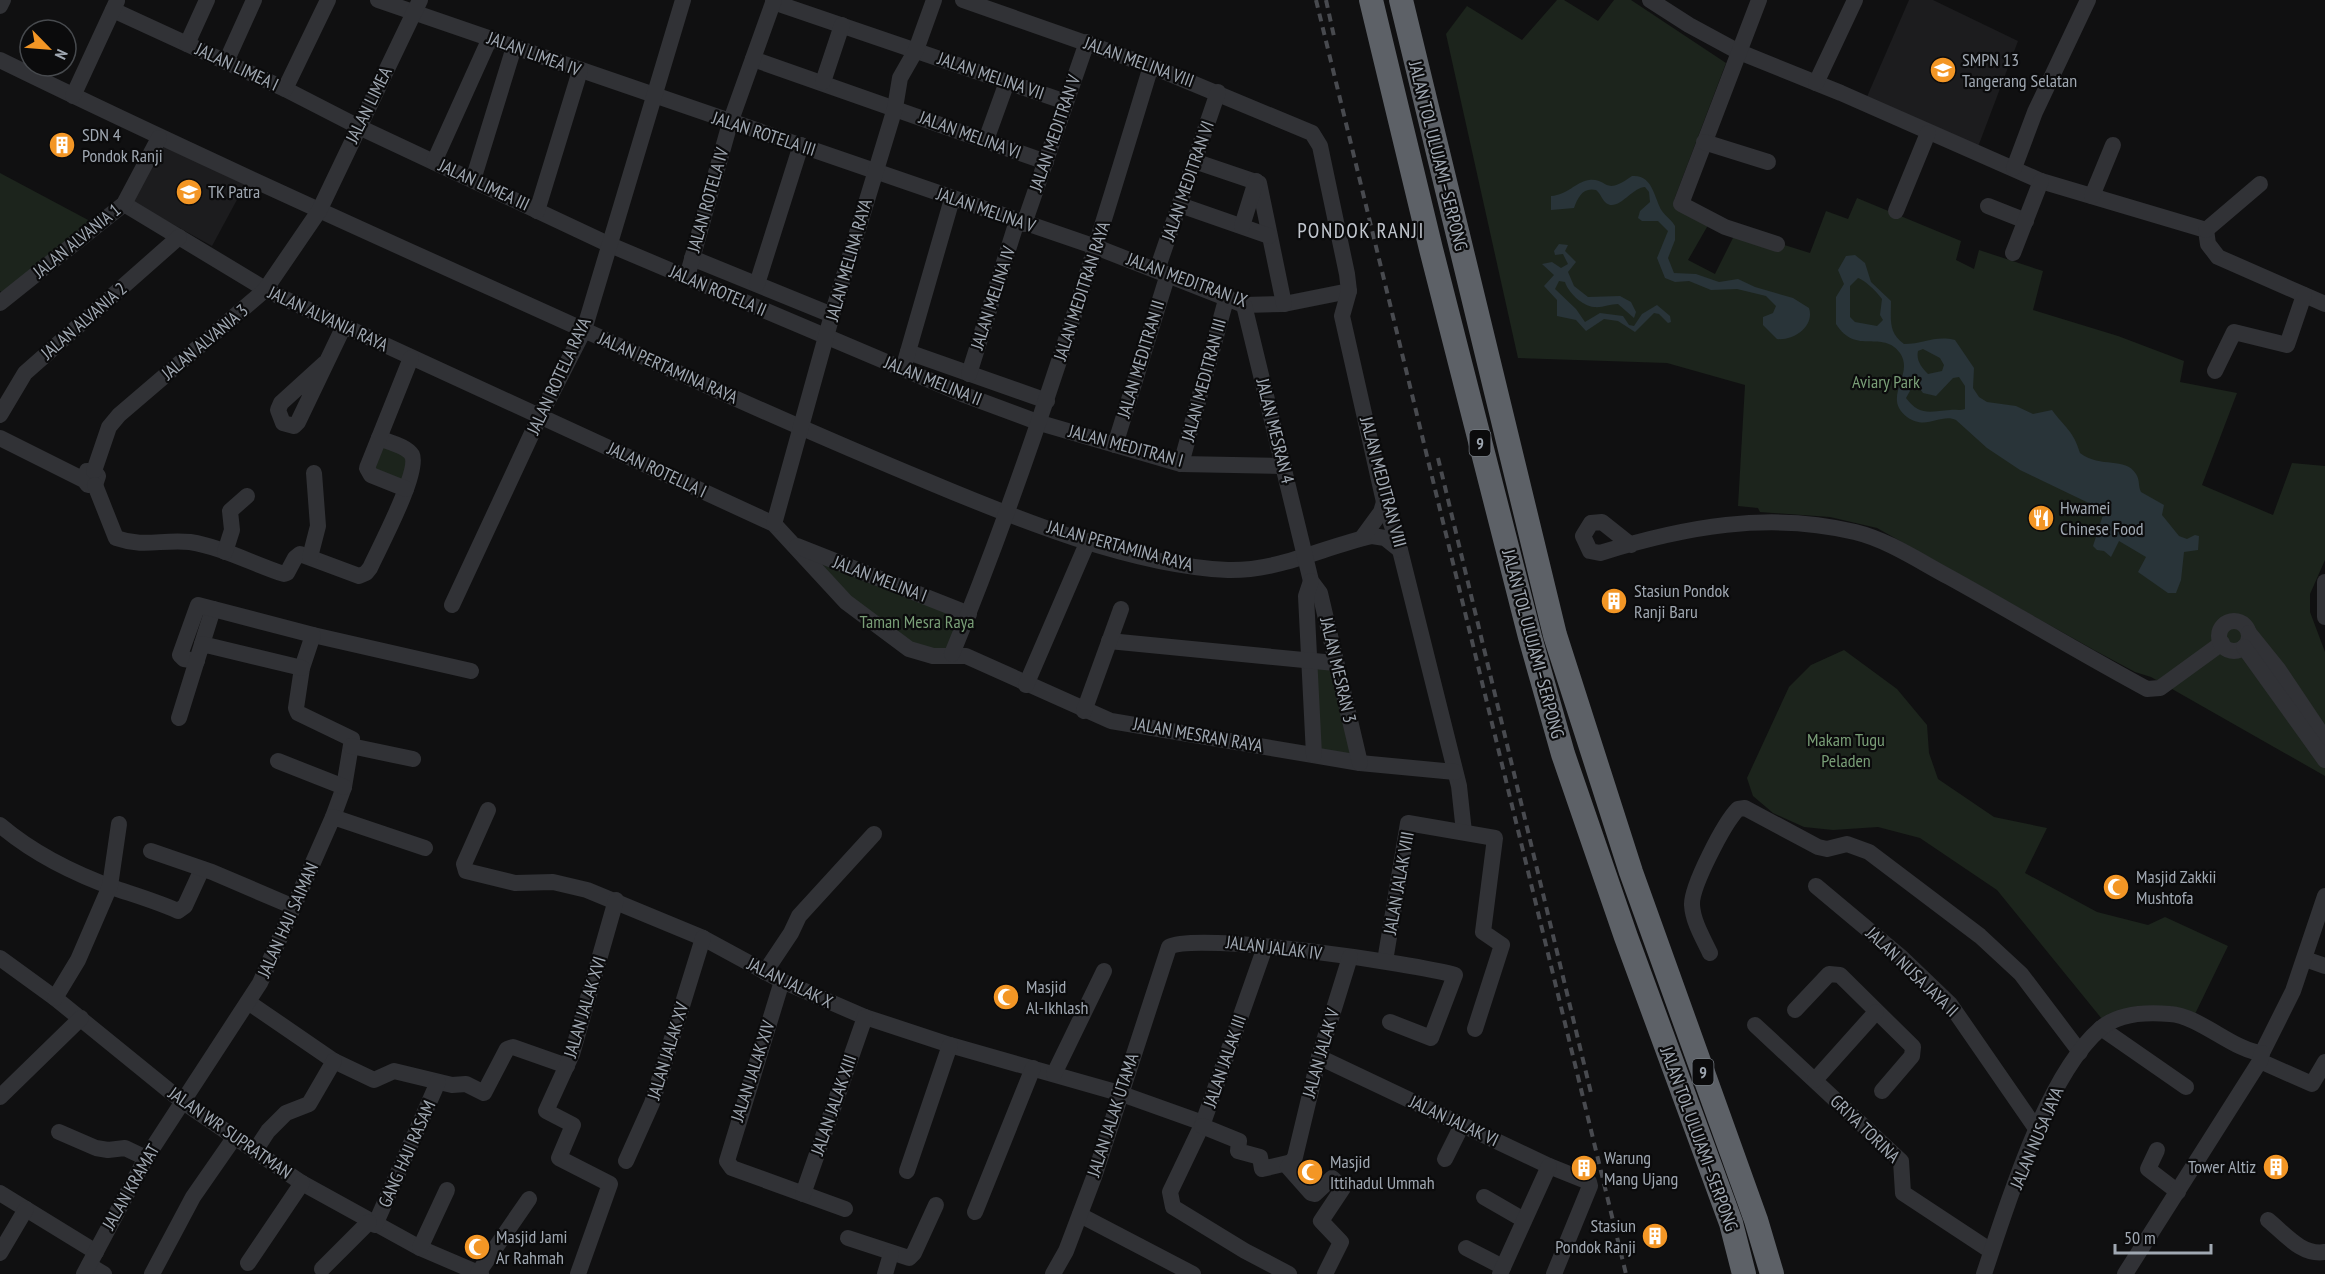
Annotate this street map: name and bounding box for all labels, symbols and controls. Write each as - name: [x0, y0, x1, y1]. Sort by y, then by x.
- north arrow: [18, 18, 78, 78]
- street label: JALAN LIMEA IV: [483, 26, 585, 81]
- street label: JALAN MELINA VIII: [1080, 31, 1197, 92]
- street label: JALAN LIMEA I: [191, 37, 283, 96]
- text: N: [51, 46, 72, 62]
- street label: JALAN MELINA VII: [934, 46, 1047, 104]
- place label: SMPN 13 Tangerang Selatan: [1962, 48, 2077, 92]
- school or university icon: SMPN 13 Tangerang Selatan: [1928, 55, 1958, 85]
- street label: JALAN TOL ULUJAMI–SERPONG: [1404, 58, 1473, 253]
- street label: JALAN LIMEA: [340, 63, 397, 147]
- street label: JALAN MEDITRAN V: [1024, 71, 1085, 195]
- street label: JALAN MELINA VI: [915, 105, 1024, 164]
- street label: JALAN ROTELA III: [709, 106, 819, 161]
- street label: JALAN MEDITRAN VI: [1156, 118, 1219, 245]
- place label: SDN 4 Pondok Ranji: [82, 123, 163, 167]
- building icon: SDN 4 Pondok Ranji: [47, 130, 77, 160]
- street label: JALAN ROTELA IV: [681, 144, 734, 256]
- street label: JALAN LIMEA III: [434, 153, 533, 216]
- school or university icon: TK Patra: [174, 177, 204, 207]
- place label: TK Patra: [208, 180, 260, 203]
- street label: JALAN MELINA V: [933, 182, 1039, 237]
- street label: JALAN MELINA RAYA: [820, 196, 877, 325]
- street label: JALAN ALVANIA 1: [27, 198, 125, 284]
- district label: PONDOK RANJI: [1297, 217, 1425, 244]
- street label: JALAN MEDITRAN RAYA: [1048, 218, 1115, 364]
- street label: JALAN MELINA IV: [965, 243, 1020, 353]
- street label: JALAN MEDITRAN IX: [1123, 247, 1251, 312]
- street label: JALAN ROTELA II: [665, 259, 770, 321]
- street label: JALAN ALVANIA 2: [35, 277, 131, 365]
- street label: JALAN ALVANIA RAYA: [264, 280, 392, 357]
- street label: JALAN MEDITRAN II: [1111, 297, 1169, 421]
- street label: JALAN ALVANIA 3: [156, 299, 253, 385]
- street label: JALAN ROTELA RAYA: [521, 313, 596, 439]
- street label: JALAN MEDITRAN III: [1176, 316, 1231, 445]
- street label: JALAN PERTAMINA RAYA: [594, 326, 742, 409]
- street label: JALAN MELINA II: [880, 350, 985, 411]
- park label: Aviary Park: [1852, 370, 1920, 393]
- street label: JALAN MESRAN 4: [1251, 375, 1300, 486]
- street label: JALAN MEDITRAN VIII: [1355, 413, 1412, 550]
- street label: JALAN MEDITRAN I: [1065, 419, 1186, 472]
- road number: 9: [1470, 430, 1490, 456]
- street label: JALAN ROTELLA I: [603, 436, 710, 502]
- place label: Hwamei Chinese Food: [2060, 496, 2144, 540]
- restaurant icon: Hwamei Chinese Food: [2026, 503, 2056, 533]
- street label: JALAN PERTAMINA RAYA: [1044, 515, 1196, 576]
- street label: JALAN TOL ULUJAMI–SERPONG: [1497, 546, 1570, 741]
- street label: JALAN MELINA I: [829, 550, 930, 607]
- place label: Stasiun Pondok Ranji Baru: [1634, 579, 1729, 623]
- building icon: Stasiun Pondok Ranji Baru: [1599, 586, 1629, 616]
- park label: Taman Mesra Raya: [859, 610, 975, 633]
- street label: JALAN MESRAN 3: [1315, 614, 1362, 725]
- street label: JALAN MESRAN RAYA: [1131, 712, 1265, 757]
- park label: Makam Tugu Peladen: [1807, 728, 1885, 772]
- street label: JALAN JALAK VIII: [1378, 830, 1419, 937]
- street label: JALAN HAJI SAIMAN: [252, 859, 323, 982]
- place label: Masjid Zakkii Mushtofa: [2136, 865, 2216, 909]
- mosque icon: Masjid Zakkii Mushtofa: [2101, 872, 2131, 902]
- street label: JALAN NUSA JAYA II: [1860, 921, 1964, 1022]
- street label: JALAN JALAK IV: [1224, 930, 1324, 965]
- street label: JALAN JALAK X: [743, 952, 837, 1013]
- street label: JALAN JALAK XVI: [558, 953, 611, 1061]
- place label: Masjid Al-Ikhlash: [1026, 975, 1088, 1019]
- mosque icon: Masjid Al-Ikhlash: [991, 982, 1021, 1012]
- street label: JALAN JALAK XV: [642, 999, 693, 1103]
- street label: JALAN JALAK V: [1297, 1005, 1344, 1101]
- street label: JALAN JALAK III: [1198, 1012, 1251, 1111]
- street label: JALAN JALAK XIV: [725, 1017, 780, 1125]
- street label: JALAN TOL ULUJAMI–SERPONG: [1655, 1043, 1744, 1234]
- street label: JALAN JALAK UTAMA: [1081, 1050, 1143, 1180]
- street label: JALAN JALAK XIII: [805, 1052, 861, 1159]
- road number: 9: [1692, 1059, 1714, 1085]
- street label: JALAN WR SUPRATMAN: [163, 1081, 296, 1184]
- street label: JALAN NUSA JAYA: [2004, 1083, 2068, 1193]
- street label: JALAN JALAK VI: [1405, 1089, 1502, 1151]
- street label: GRIYA TORINA: [1826, 1090, 1905, 1168]
- street label: GANG HAJI RASAM: [373, 1097, 440, 1211]
- street label: JALAN KRAMAT: [96, 1140, 164, 1235]
- place label: Warung Mang Ujang: [1604, 1146, 1678, 1190]
- place label: Masjid Ittihadul Ummah: [1330, 1150, 1435, 1194]
- building icon: Tower Altiz: [2261, 1152, 2291, 1182]
- building icon: Warung Mang Ujang: [1569, 1153, 1599, 1183]
- place label: Tower Altiz: [2188, 1155, 2256, 1178]
- mosque icon: Masjid Ittihadul Ummah: [1295, 1157, 1325, 1187]
- place label: Stasiun Pondok Ranji: [1555, 1214, 1636, 1258]
- scale bar: [2115, 1217, 2211, 1255]
- building icon: Stasiun Pondok Ranji: [1640, 1221, 1670, 1251]
- place label: Masjid Jami Ar Rahmah: [496, 1225, 567, 1269]
- text: 50 m: [2124, 1226, 2156, 1249]
- mosque icon: Masjid Jami Ar Rahmah: [462, 1232, 492, 1262]

